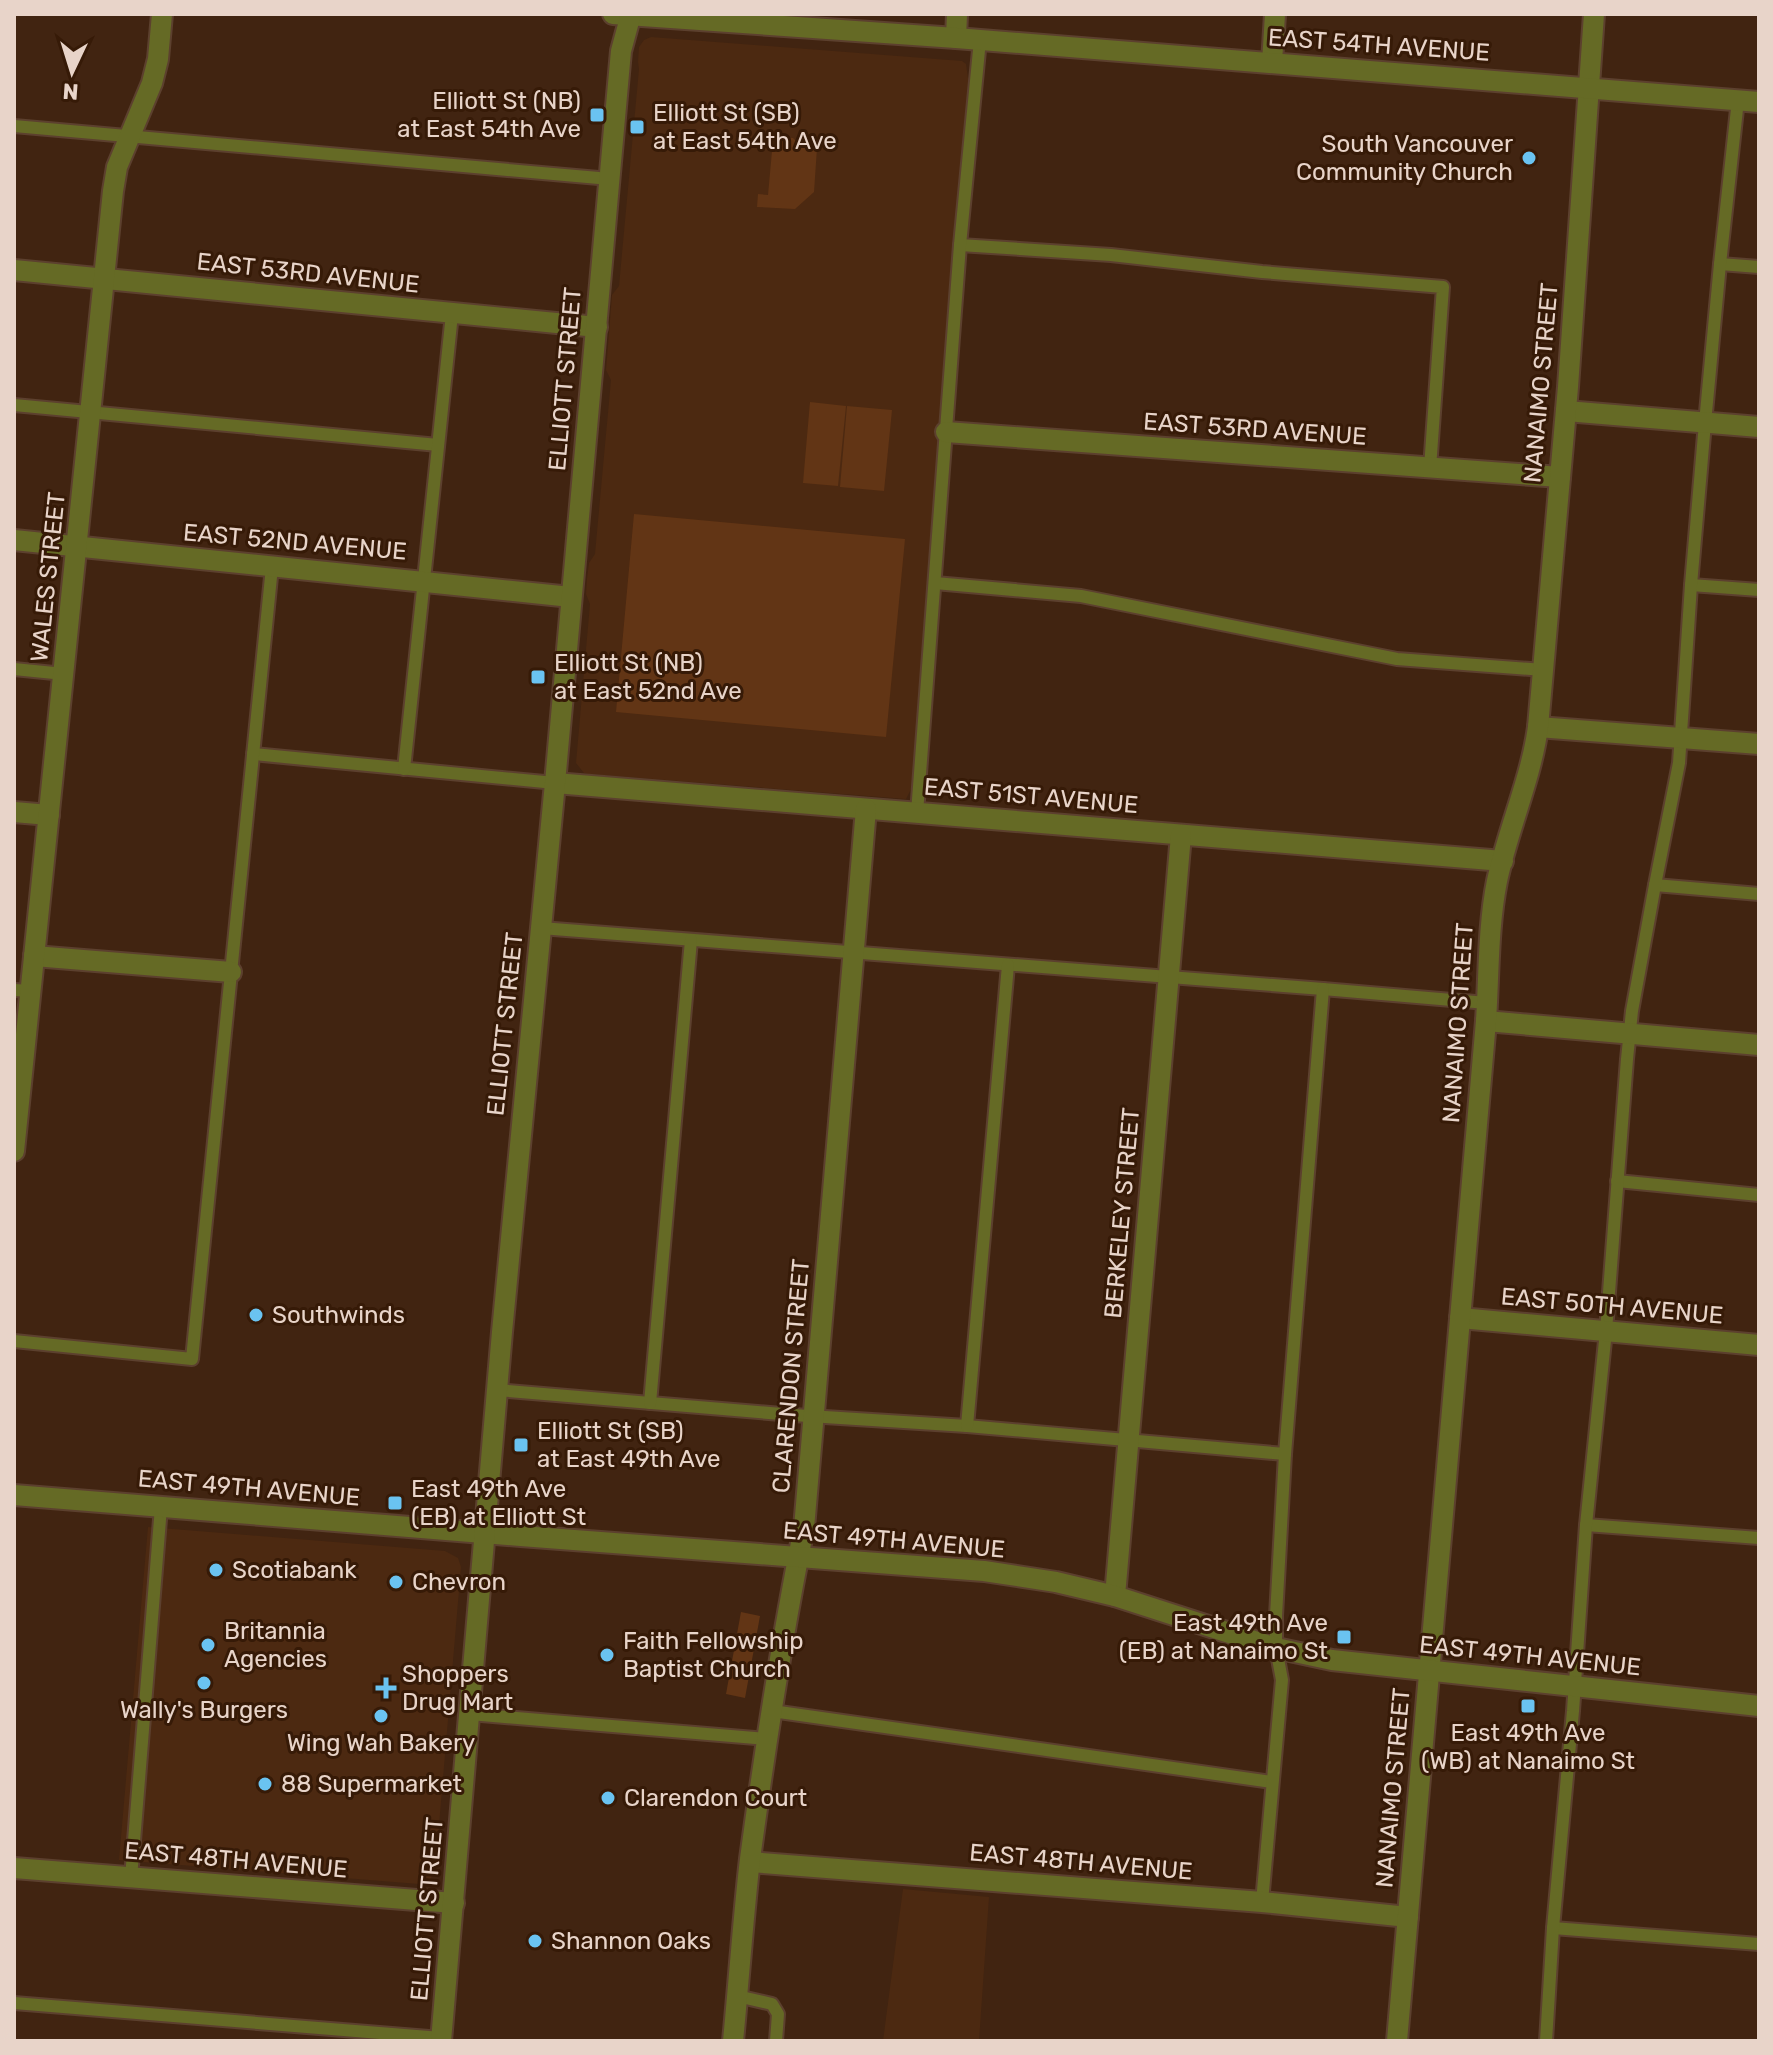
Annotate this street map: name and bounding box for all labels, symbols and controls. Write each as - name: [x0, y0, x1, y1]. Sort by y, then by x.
- street label: EAST 54TH AVENUE: [1267, 23, 1491, 67]
- north arrow: [32, 32, 112, 112]
- text: N: [62, 77, 79, 105]
- place label: Elliott St (NB) at East 54th Ave: [397, 87, 581, 143]
- place label: Elliott St (SB) at East 54th Ave: [653, 99, 837, 155]
- marker: Elliott St (NB) at East 54th Ave: [588, 106, 606, 124]
- marker: Elliott St (SB) at East 54th Ave: [628, 118, 646, 136]
- place label: South Vancouver Community Church: [1296, 130, 1513, 186]
- marker: South Vancouver Community Church: [1520, 149, 1538, 167]
- street label: EAST 53RD AVENUE: [195, 247, 421, 299]
- street label: NANAIMO STREET: [1518, 282, 1564, 484]
- street label: ELLIOTT STREET: [543, 286, 587, 472]
- street label: EAST 53RD AVENUE: [1142, 407, 1368, 451]
- street label: WALES STREET: [25, 490, 71, 663]
- street label: EAST 52ND AVENUE: [182, 518, 408, 566]
- place label: Elliott St (NB) at East 52nd Ave: [554, 649, 742, 705]
- marker: Elliott St (NB) at East 52nd Ave: [529, 668, 547, 686]
- street label: EAST 51ST AVENUE: [923, 773, 1139, 819]
- street label: NANAIMO STREET: [1437, 922, 1479, 1124]
- street label: ELLIOTT STREET: [481, 931, 529, 1117]
- street label: BERKELEY STREET: [1099, 1106, 1145, 1320]
- street label: CLARENDON STREET: [767, 1258, 815, 1494]
- street label: EAST 50TH AVENUE: [1500, 1282, 1724, 1330]
- place label: Southwinds: [272, 1301, 405, 1329]
- marker: Southwinds: [247, 1306, 265, 1324]
- place label: Elliott St (SB) at East 49th Ave: [537, 1417, 721, 1473]
- marker: Elliott St (SB) at East 49th Ave: [512, 1436, 530, 1454]
- street label: EAST 49TH AVENUE: [137, 1464, 361, 1512]
- place label: East 49th Ave (EB) at Elliott St: [411, 1475, 586, 1531]
- marker: East 49th Ave (EB) at Elliott St: [386, 1494, 404, 1512]
- street label: EAST 49TH AVENUE: [782, 1516, 1006, 1564]
- place label: Scotiabank: [232, 1556, 357, 1584]
- marker: Scotiabank: [207, 1561, 225, 1579]
- place label: Chevron: [412, 1568, 506, 1596]
- marker: Chevron: [387, 1573, 405, 1591]
- place label: East 49th Ave (EB) at Nanaimo St: [1119, 1609, 1328, 1665]
- place label: Britannia Agencies: [224, 1617, 327, 1673]
- place label: Faith Fellowship Baptist Church: [623, 1627, 803, 1683]
- marker: East 49th Ave (EB) at Nanaimo St: [1335, 1628, 1353, 1646]
- street label: EAST 49TH AVENUE: [1418, 1630, 1642, 1682]
- marker: Britannia Agencies: [199, 1636, 217, 1654]
- marker: Faith Fellowship Baptist Church: [598, 1646, 616, 1664]
- place label: Shoppers Drug Mart: [402, 1660, 513, 1716]
- marker: Wally's Burgers: [195, 1674, 213, 1692]
- marker: Shoppers Drug Mart: [377, 1679, 395, 1697]
- street label: NANAIMO STREET: [1370, 1687, 1416, 1889]
- place label: Wally's Burgers: [120, 1696, 288, 1724]
- marker: East 49th Ave (WB) at Nanaimo St: [1519, 1697, 1537, 1715]
- marker: Wing Wah Bakery: [372, 1707, 390, 1725]
- place label: East 49th Ave (WB) at Nanaimo St: [1421, 1719, 1635, 1775]
- place label: Wing Wah Bakery: [287, 1729, 475, 1757]
- place label: 88 Supermarket: [281, 1770, 462, 1798]
- marker: 88 Supermarket: [256, 1775, 274, 1793]
- place label: Clarendon Court: [624, 1784, 807, 1812]
- marker: Clarendon Court: [599, 1789, 617, 1807]
- street label: ELLIOTT STREET: [405, 1816, 449, 2002]
- street label: EAST 48TH AVENUE: [123, 1836, 349, 1884]
- street label: EAST 48TH AVENUE: [968, 1838, 1194, 1886]
- place label: Shannon Oaks: [551, 1927, 711, 1955]
- marker: Shannon Oaks: [526, 1932, 544, 1950]

